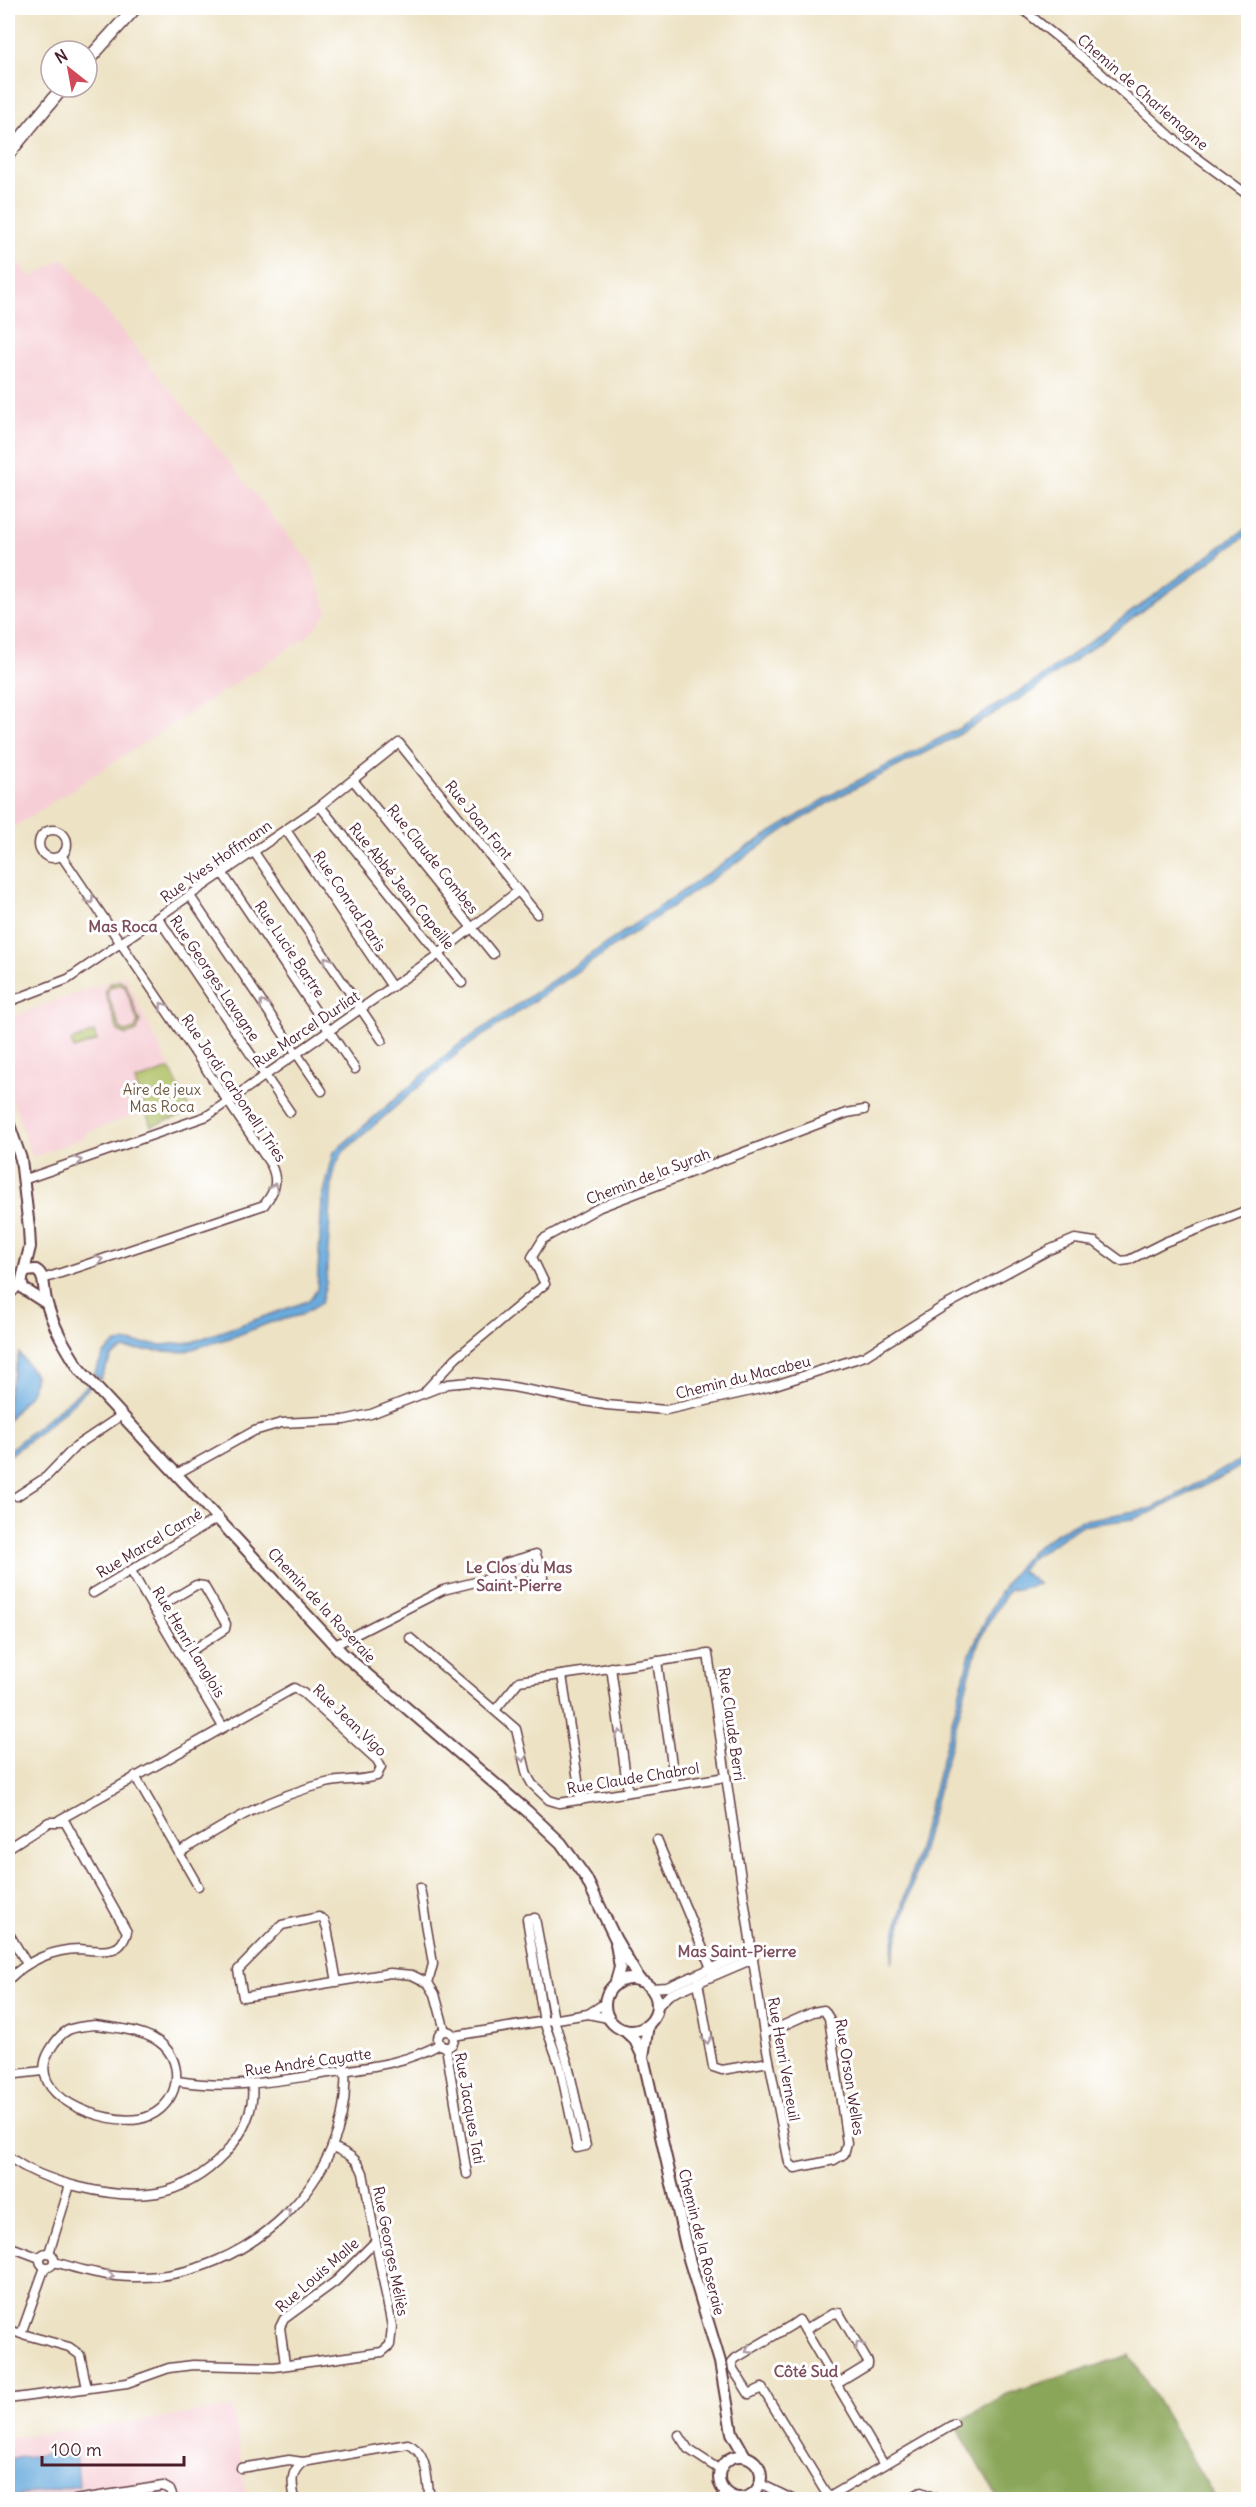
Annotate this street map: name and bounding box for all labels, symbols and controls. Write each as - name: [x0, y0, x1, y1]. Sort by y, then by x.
- street label: Chemin de Charlemagne: [1074, 30, 1212, 154]
- north arrow: [39, 39, 99, 99]
- text: N: [51, 45, 71, 68]
- street label: Rue Joan Font: [441, 777, 517, 863]
- street label: Rue Claude Combes: [383, 801, 483, 918]
- street label: Rue Yves Hoffmann: [157, 815, 276, 906]
- street label: Rue Abbé Jean Capeille: [345, 819, 459, 953]
- street label: Rue Conrad Paris: [309, 847, 391, 955]
- one-way arrow: [83, 893, 94, 904]
- street label: Rue Lucie Bartre: [251, 897, 329, 1001]
- street label: Rue Georges Lavagne: [166, 912, 264, 1044]
- district label: Mas Roca: [88, 916, 158, 936]
- one-way arrow: [323, 956, 334, 967]
- street label: Rue Marcel Durliat: [249, 986, 363, 1072]
- one-way arrow: [259, 1000, 270, 1011]
- one-way arrow: [159, 1002, 170, 1013]
- street label: Rue Jordi Carbonell i Tries: [178, 1011, 291, 1166]
- park label: Aire de jeux Mas Roca: [123, 1080, 202, 1116]
- street label: Chemin de la Syrah: [583, 1143, 713, 1208]
- one-way arrow: [73, 1155, 83, 1168]
- one-way arrow: [267, 1182, 279, 1193]
- one-way arrow: [93, 1255, 104, 1268]
- street label: Chemin du Macabeu: [674, 1351, 813, 1403]
- street label: Rue Marcel Carné: [93, 1504, 205, 1582]
- street label: Chemin de la Roseraie: [264, 1544, 380, 1666]
- district label: Le Clos du Mas Saint-Pierre: [466, 1557, 572, 1595]
- street label: Rue Henri Langlois: [148, 1583, 230, 1701]
- street label: Rue Claude Berri: [715, 1666, 749, 1782]
- street label: Rue Jean Vigo: [309, 1680, 391, 1760]
- one-way arrow: [615, 1730, 627, 1739]
- one-way arrow: [516, 1753, 529, 1763]
- street label: Rue Claude Chabrol: [565, 1758, 701, 1798]
- district label: Mas Saint-Pierre: [678, 1941, 797, 1961]
- street label: Rue Henri Verneuil: [764, 1996, 804, 2122]
- street label: Rue Orson Welles: [831, 2017, 869, 2137]
- one-way arrow: [701, 2036, 713, 2045]
- street label: Rue André Cayatte: [243, 2044, 373, 2080]
- street label: Rue Jacques Tati: [451, 2051, 489, 2165]
- street label: Chemin de la Roseraie: [675, 2167, 729, 2317]
- street label: Rue Georges Méliès: [369, 2185, 413, 2318]
- one-way arrow: [280, 2209, 291, 2219]
- street label: Rue Louis Malle: [271, 2234, 363, 2316]
- one-way arrow: [106, 2269, 115, 2282]
- one-way arrow: [854, 2341, 866, 2352]
- one-way arrow: [745, 2343, 755, 2354]
- district label: Côté Sud: [774, 2361, 839, 2381]
- scale bar: [42, 2429, 184, 2467]
- text: 100 m: [51, 2438, 102, 2461]

